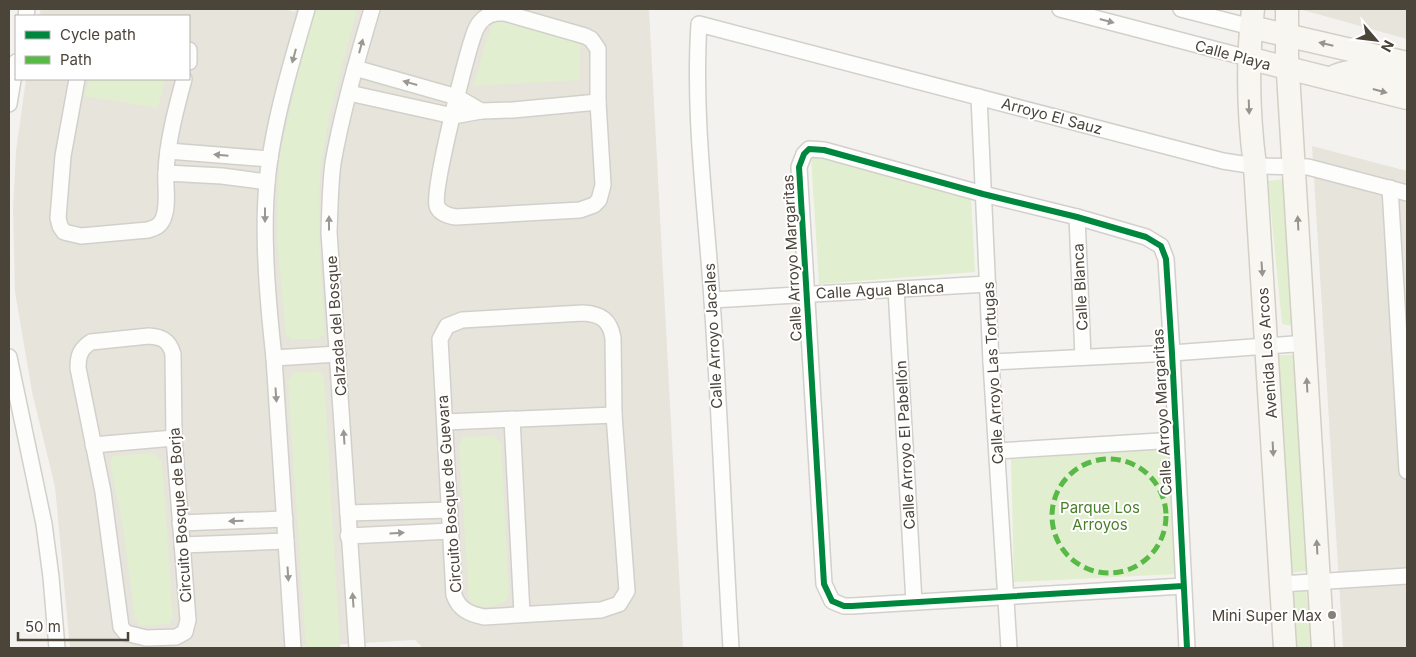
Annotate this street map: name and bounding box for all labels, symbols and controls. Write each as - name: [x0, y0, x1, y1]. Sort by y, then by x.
- legend: [15, 15, 190, 80]
- north arrow: [1351, 15, 1401, 65]
- one-way arrow: [1099, 17, 1115, 25]
- text: Cycle path: [60, 25, 136, 44]
- street label: Calle Playa: [1193, 36, 1273, 74]
- text: N: [1378, 38, 1398, 55]
- one-way arrow: [357, 39, 365, 54]
- one-way arrow: [1318, 40, 1333, 48]
- one-way arrow: [290, 48, 298, 63]
- text: Path: [60, 50, 92, 69]
- one-way arrow: [403, 79, 418, 87]
- one-way arrow: [1372, 87, 1388, 95]
- street label: Arroyo El Sauz: [999, 93, 1105, 139]
- one-way arrow: [1246, 99, 1254, 115]
- one-way arrow: [213, 151, 229, 159]
- street label: Calle Arroyo Margaritas: [778, 174, 806, 342]
- one-way arrow: [262, 207, 270, 223]
- one-way arrow: [1293, 214, 1301, 230]
- one-way arrow: [326, 215, 334, 231]
- street label: Calle Blanca: [1068, 243, 1092, 331]
- street label: Calzada del Bosque: [322, 255, 350, 397]
- one-way arrow: [1258, 261, 1266, 277]
- street label: Calle Arroyo Jacales: [700, 263, 726, 409]
- street label: Calle Agua Blanca: [815, 277, 945, 303]
- street label: Calle Arroyo Las Tortugas: [979, 281, 1007, 465]
- street label: Avenida Los Arcos: [1253, 287, 1281, 419]
- street label: Calle Arroyo Margaritas: [1148, 328, 1176, 496]
- street label: Calle Arroyo El Pabellón: [891, 360, 919, 530]
- one-way arrow: [1303, 377, 1311, 393]
- one-way arrow: [273, 387, 281, 403]
- street label: Circuito Bosque de Guevara: [433, 394, 465, 594]
- street label: Circuito Bosque de Borja: [164, 427, 196, 603]
- one-way arrow: [339, 429, 347, 445]
- one-way arrow: [1269, 441, 1277, 457]
- park label: Parque Los Arroyos: [1060, 498, 1140, 534]
- one-way arrow: [228, 517, 244, 525]
- one-way arrow: [389, 529, 405, 537]
- one-way arrow: [1312, 539, 1320, 555]
- one-way arrow: [285, 567, 293, 583]
- one-way arrow: [349, 591, 357, 607]
- place label: Mini Super Max: [1212, 606, 1322, 625]
- marker: Mini Super Max: [1326, 609, 1338, 621]
- scale bar: [18, 610, 128, 642]
- text: 50 m: [25, 617, 61, 636]

